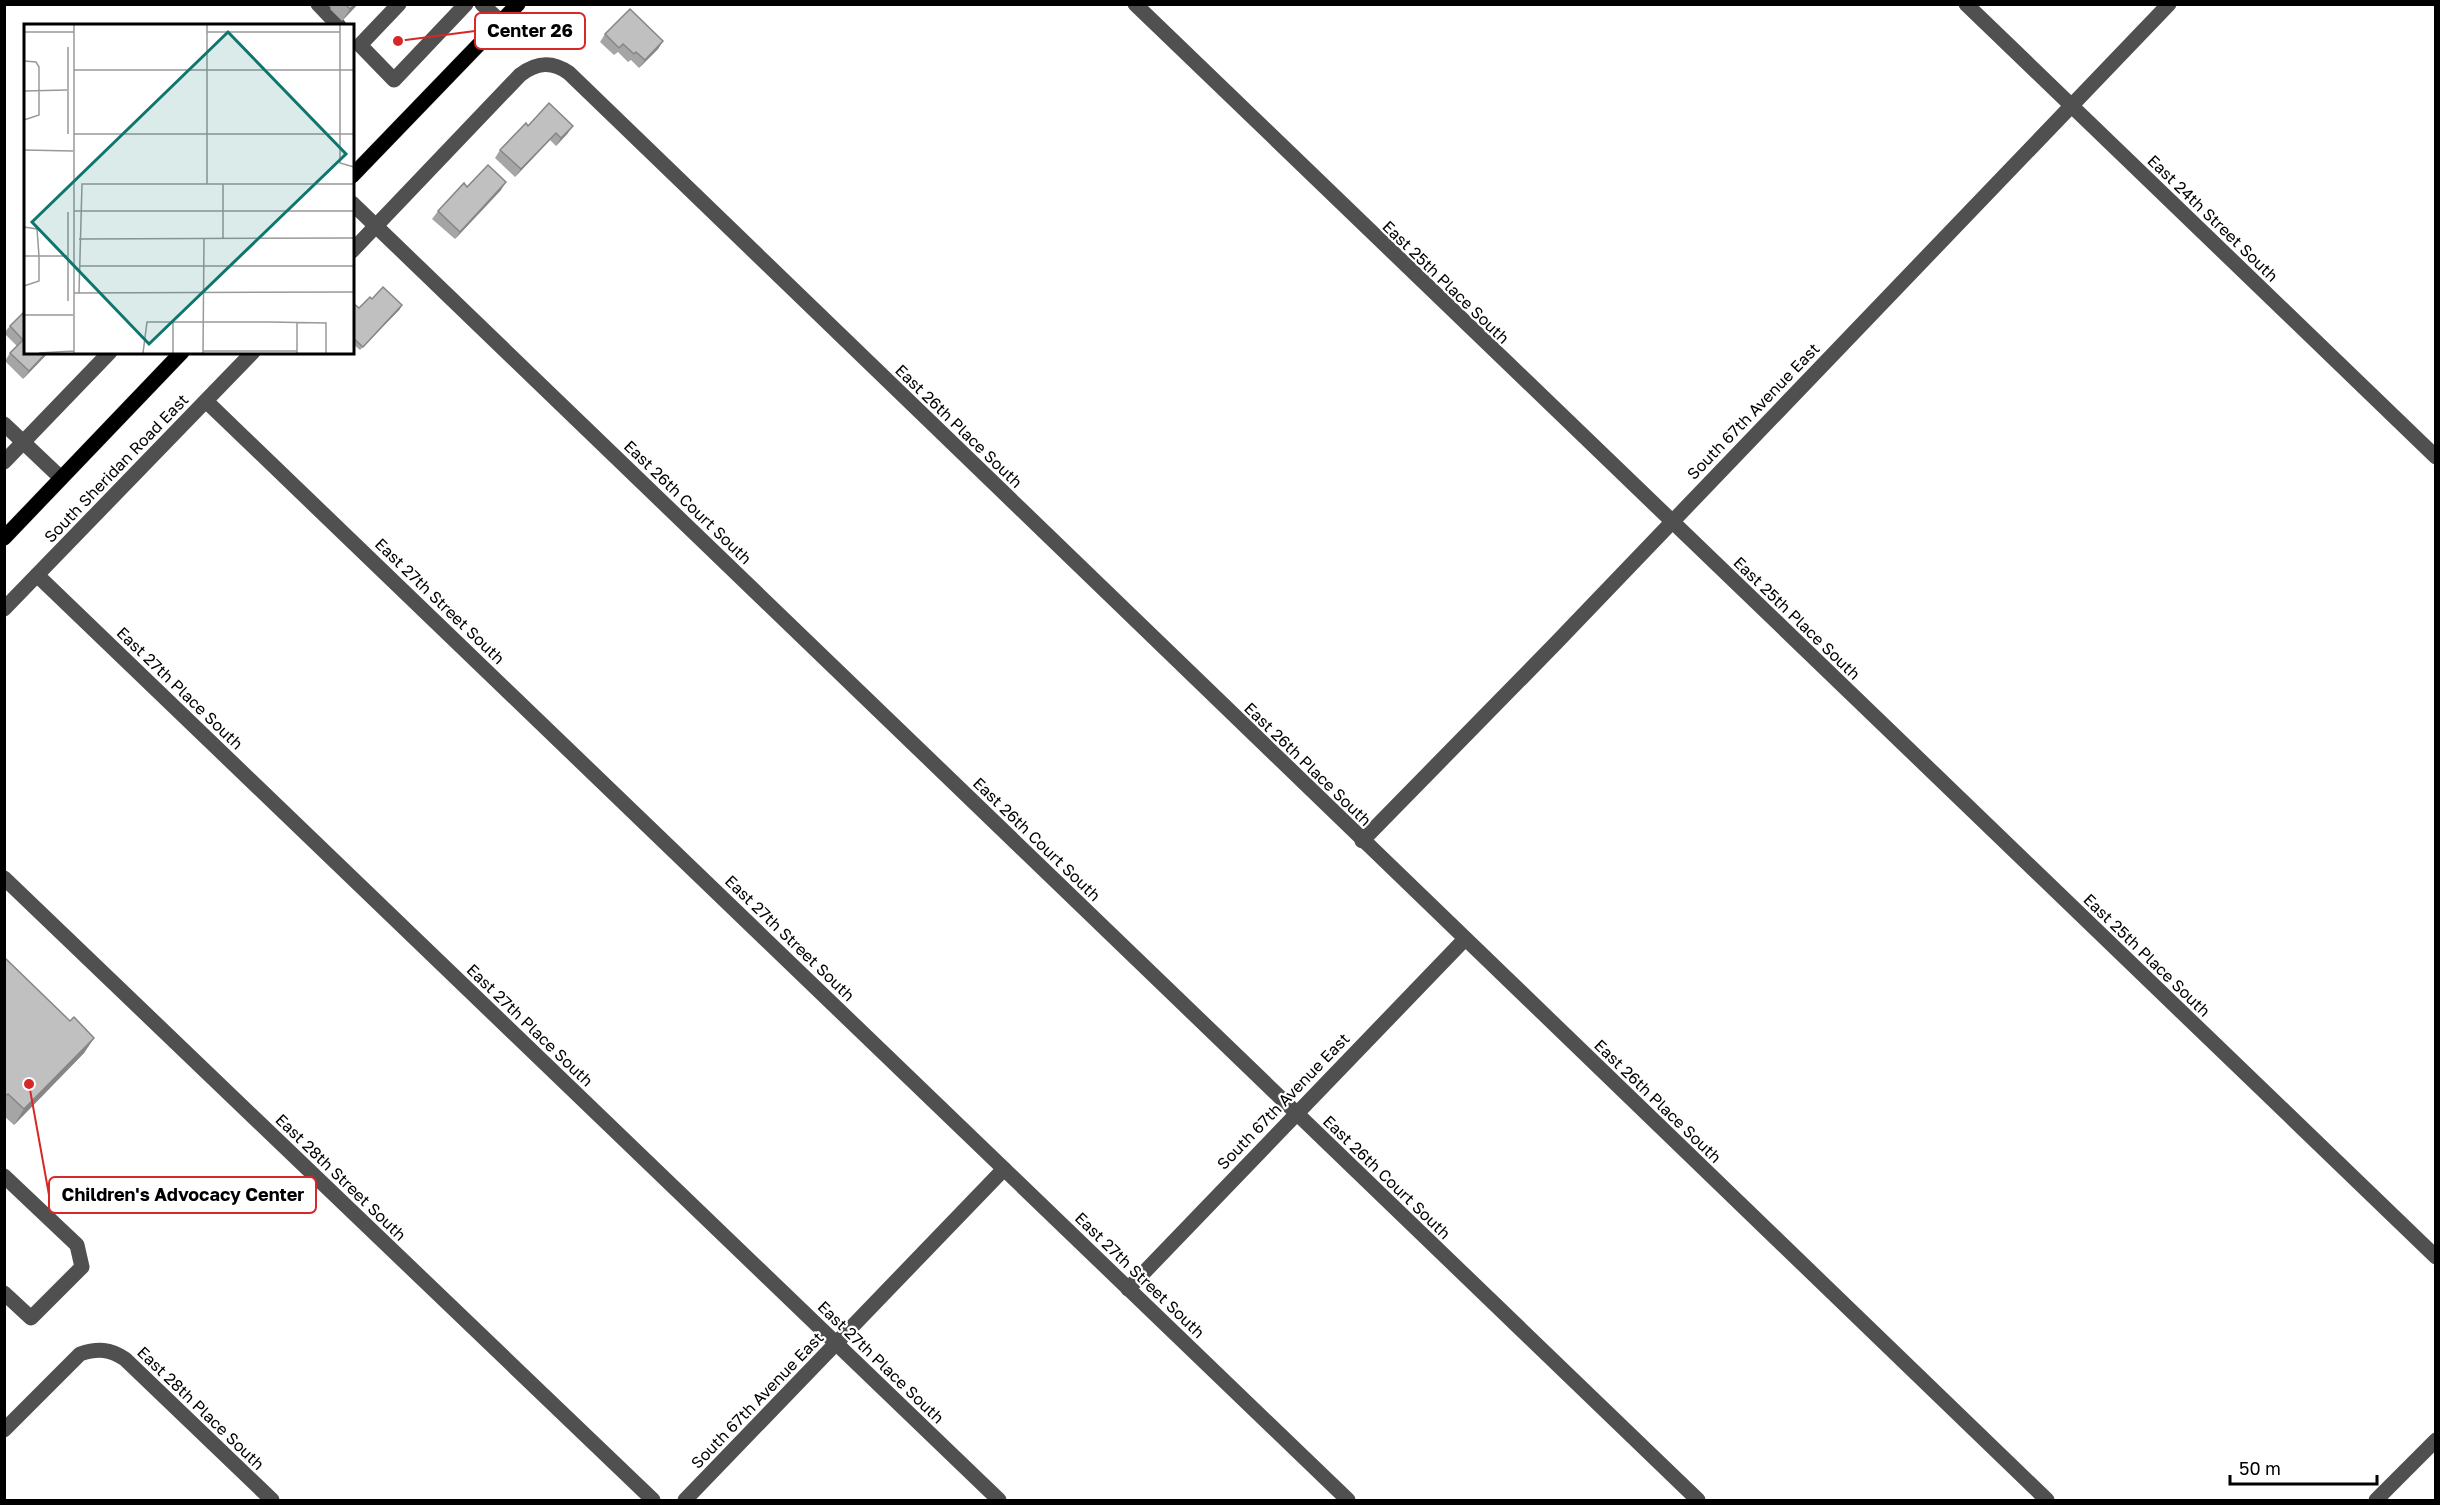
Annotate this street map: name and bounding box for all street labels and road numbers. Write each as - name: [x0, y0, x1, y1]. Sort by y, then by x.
- street label: East 24th Street South: [2143, 150, 2283, 286]
- street label: East 25th Place South: [1378, 216, 1514, 348]
- street label: South 67th Avenue East: [1683, 339, 1823, 483]
- street label: East 26th Place South: [891, 360, 1027, 492]
- street label: South Sheridan Road East: [40, 389, 192, 547]
- street label: East 26th Court South: [620, 436, 756, 568]
- street label: East 27th Street South: [371, 534, 509, 668]
- street label: East 25th Place South: [1729, 552, 1865, 684]
- street label: East 27th Place South: [113, 622, 247, 754]
- street label: East 26th Place South: [1240, 698, 1376, 830]
- street label: East 26th Court South: [969, 773, 1105, 905]
- street label: East 27th Street South: [721, 871, 859, 1005]
- street label: East 25th Place South: [2079, 889, 2215, 1021]
- street label: East 27th Place South: [463, 959, 597, 1091]
- street label: South 67th Avenue East: [1213, 1029, 1353, 1173]
- street label: East 26th Place South: [1590, 1035, 1726, 1167]
- street label: East 28th Street South: [271, 1109, 411, 1245]
- street label: East 26th Court South: [1319, 1111, 1455, 1243]
- street label: East 27th Street South: [1071, 1208, 1209, 1342]
- street label: East 27th Place South: [814, 1296, 948, 1428]
- street label: South 67th Avenue East: [687, 1328, 827, 1472]
- street label: East 28th Place South: [133, 1342, 269, 1474]

